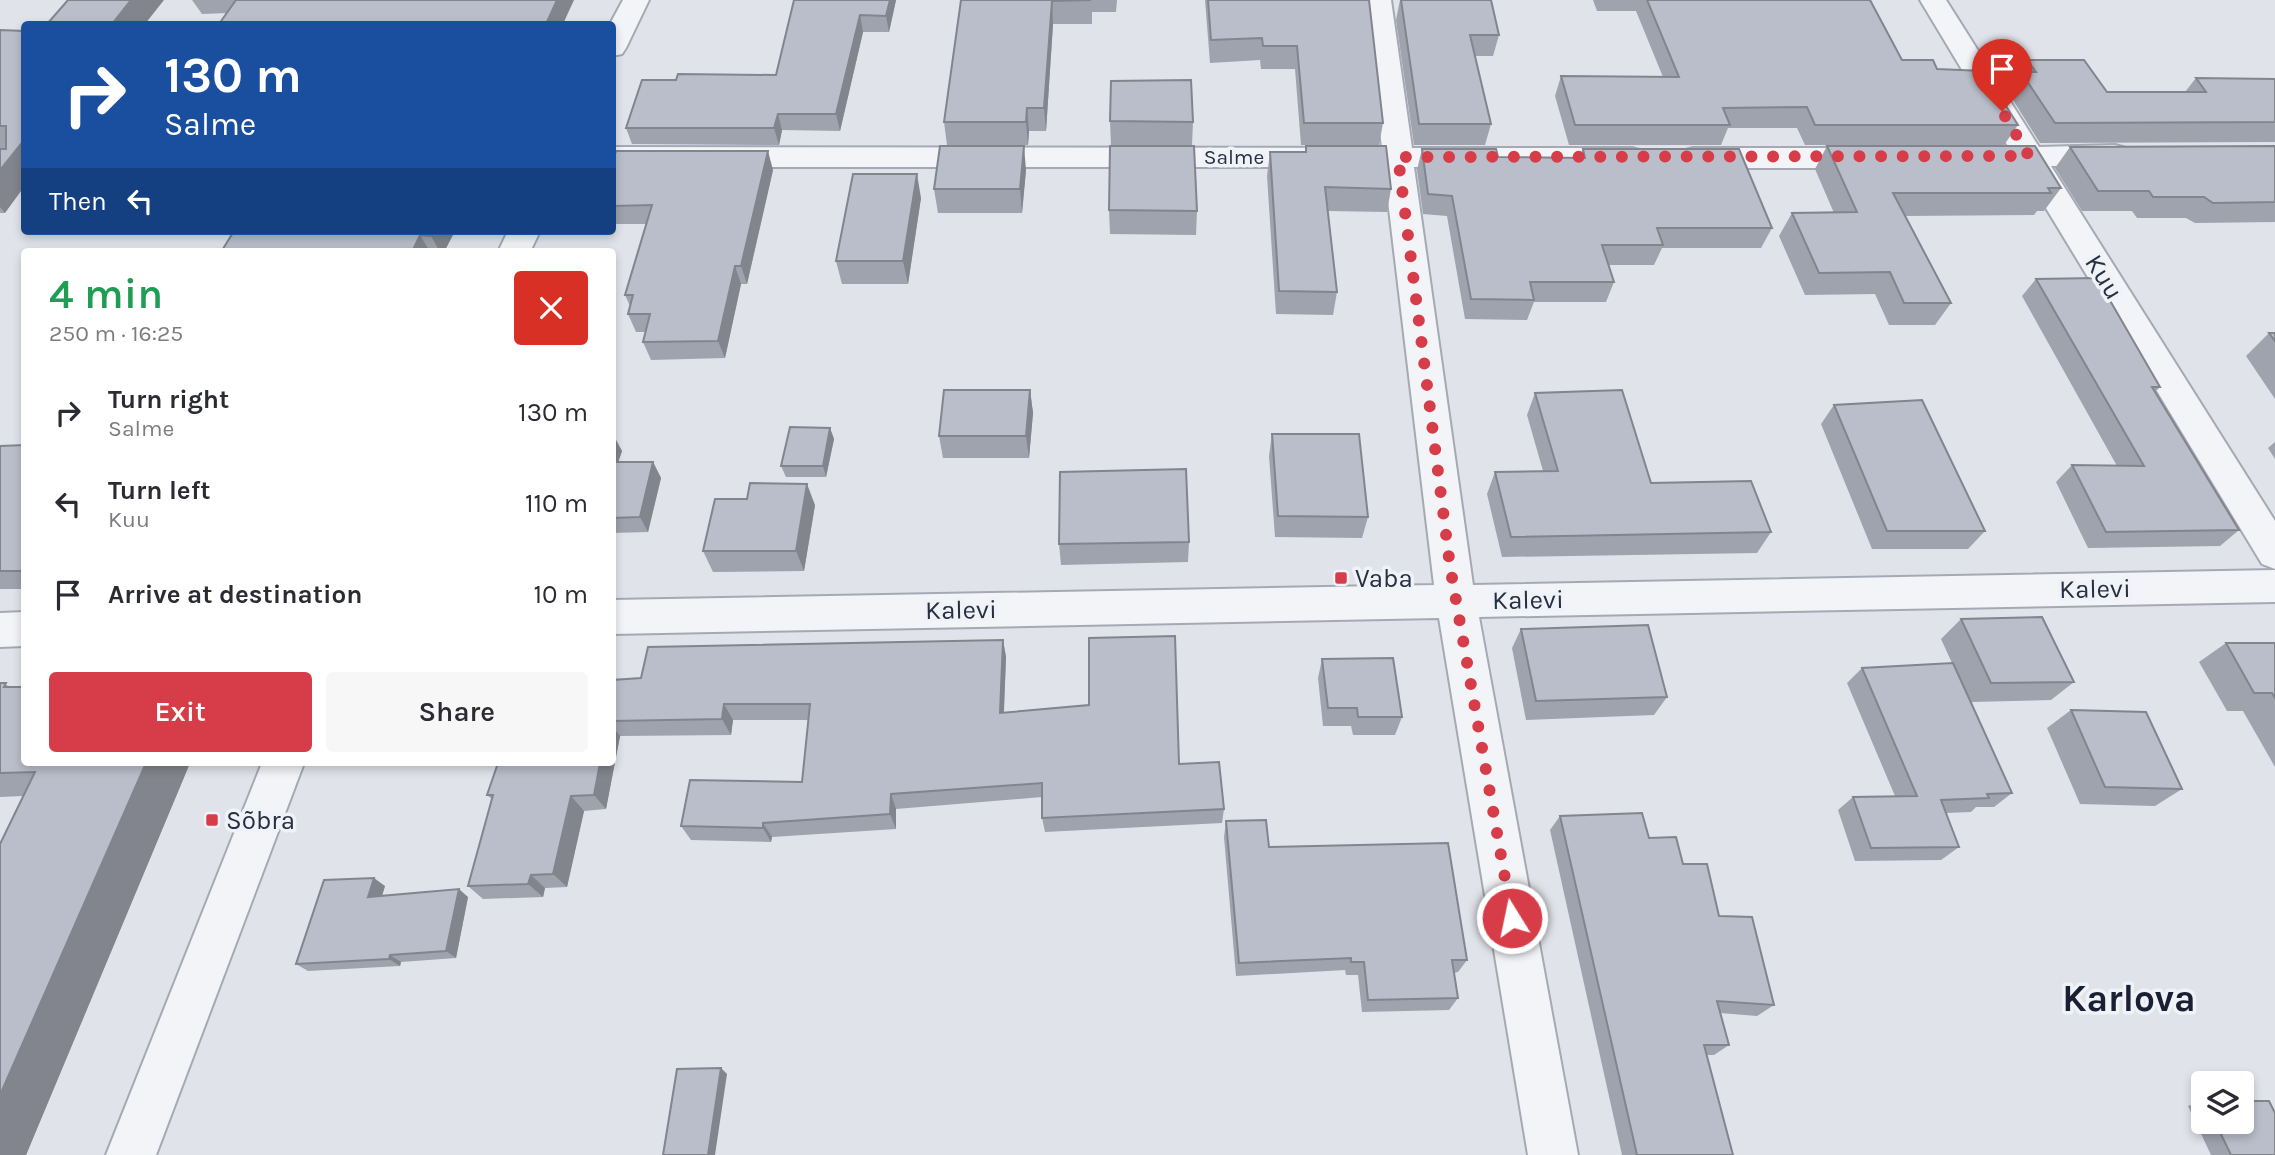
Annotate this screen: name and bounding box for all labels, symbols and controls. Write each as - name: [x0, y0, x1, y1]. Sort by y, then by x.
- pin: [1972, 39, 2032, 111]
- text: 130 m: [164, 47, 302, 104]
- icon: right: [49, 49, 140, 140]
- icon: arrive: [1983, 50, 2021, 88]
- text: Salme: [164, 106, 256, 143]
- street label: Salme: [1204, 145, 1264, 169]
- icon: left: [121, 182, 159, 220]
- text: Then: [49, 186, 107, 217]
- street label: Kuu: [2078, 249, 2130, 305]
- text: 4 min: [49, 269, 163, 319]
- button: close: [514, 271, 588, 345]
- text: 250 m · 16:25: [49, 320, 183, 347]
- text: Turn right: [108, 384, 229, 415]
- icon: right: [49, 394, 87, 432]
- text: 130 m: [518, 397, 588, 428]
- text: Salme: [108, 415, 174, 442]
- text: Turn left: [108, 475, 210, 506]
- icon: left: [49, 485, 87, 523]
- text: 110 m: [525, 488, 588, 519]
- text: Kuu: [108, 506, 150, 533]
- place label: Vaba: [1355, 563, 1413, 594]
- marker: Vaba: [1333, 570, 1349, 586]
- street label: Kalevi: [2059, 573, 2131, 605]
- icon: arrive: [49, 576, 87, 614]
- text: Arrive at destination: [108, 579, 362, 610]
- text: 10 m: [533, 579, 588, 610]
- street label: Kalevi: [1492, 584, 1564, 616]
- street label: Kalevi: [925, 594, 997, 626]
- button: Exit: [49, 672, 312, 752]
- button: Share: [326, 672, 588, 752]
- place label: Sõbra: [226, 805, 295, 836]
- marker: Sõbra: [204, 812, 220, 828]
- position arrow: [1475, 881, 1549, 955]
- district label: Karlova: [2062, 977, 2196, 1020]
- map controls: [2191, 1071, 2254, 1134]
- button: layers: [2191, 1071, 2254, 1134]

